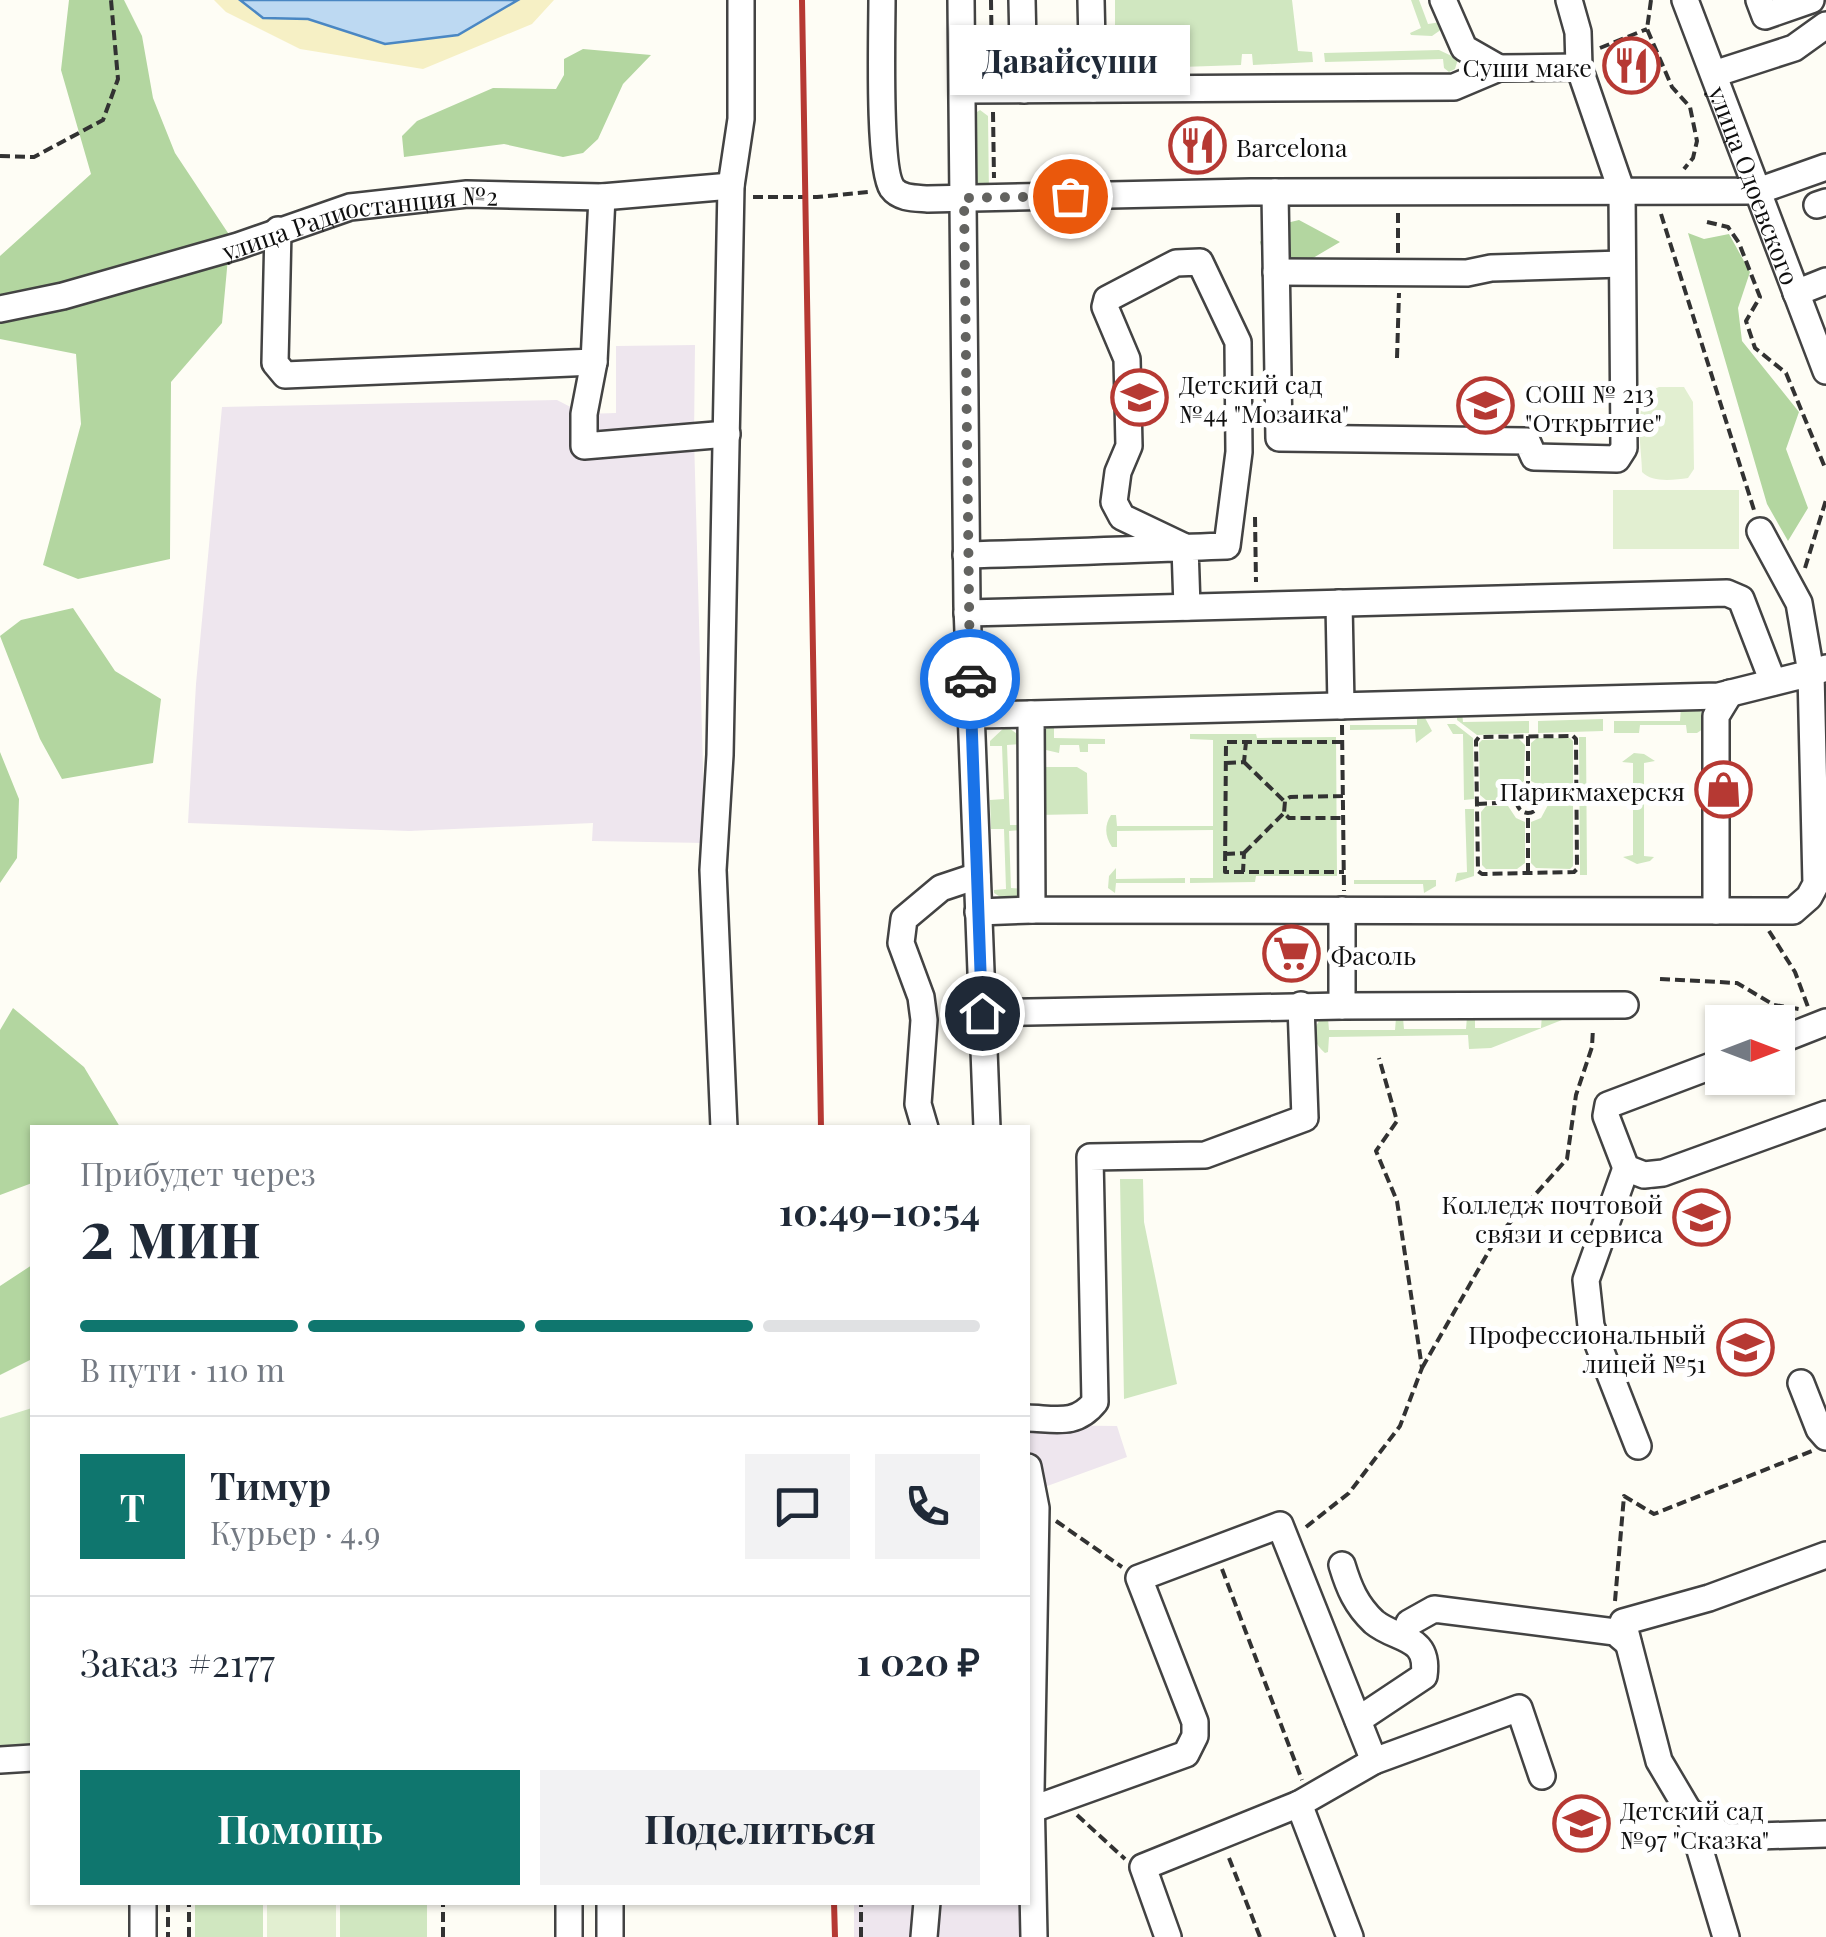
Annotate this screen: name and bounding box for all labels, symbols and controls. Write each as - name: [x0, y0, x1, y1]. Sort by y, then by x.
- callout: Давайсуши: [950, 26, 1190, 96]
- restaurant icon: Суши маке: [1601, 36, 1661, 96]
- text: Давайсуши: [982, 38, 1158, 81]
- place label: Суши маке: [1462, 50, 1592, 83]
- street label: улица Одоевского: [1702, 80, 1808, 289]
- restaurant icon: Barcelona: [1167, 116, 1227, 176]
- place label: Barcelona: [1236, 130, 1348, 163]
- pin: [1028, 154, 1113, 239]
- icon: bag: [1043, 169, 1098, 224]
- street label: улица Радиостанция №2: [217, 177, 499, 267]
- school or university icon: Детский сад №44 "Мозаика": [1110, 367, 1170, 427]
- place label: Детский сад №44 "Мозаика": [1179, 367, 1349, 429]
- school or university icon: СОШ № 213 "Открытие": [1456, 376, 1516, 436]
- place label: СОШ № 213 "Открытие": [1525, 376, 1662, 438]
- courier: [920, 629, 1020, 729]
- icon: car: [943, 652, 998, 707]
- shop icon: Парикмахерскя: [1694, 760, 1754, 820]
- place label: Парикмахерскя: [1499, 774, 1685, 807]
- supermarket icon: Фасоль: [1262, 924, 1322, 984]
- place label: Фасоль: [1331, 938, 1416, 971]
- pin: [940, 971, 1025, 1056]
- icon: home: [955, 986, 1010, 1041]
- north arrow: [1705, 1005, 1795, 1095]
- map controls: [1705, 1005, 1795, 1095]
- text: Прибудет через: [80, 1151, 316, 1194]
- text: 10:49–10:54: [779, 1185, 980, 1236]
- place label: Колледж почтовой связи и сервиса: [1441, 1187, 1664, 1249]
- school or university icon: Колледж почтовой связи и сервиса: [1672, 1187, 1732, 1247]
- text: 2 мин: [80, 1188, 261, 1274]
- place label: Профессиональный лицей №51: [1468, 1317, 1706, 1379]
- school or university icon: Профессиональный лицей №51: [1715, 1317, 1775, 1377]
- text: В пути · 110 m: [80, 1347, 285, 1390]
- button: chat: [745, 1454, 850, 1559]
- button: phone: [875, 1454, 980, 1559]
- text: Тимур: [210, 1459, 331, 1510]
- text: Т: [120, 1481, 145, 1532]
- text: Курьер · 4.9: [210, 1510, 381, 1553]
- text: 1 020 ₽: [857, 1635, 980, 1686]
- text: Заказ #2177: [80, 1636, 275, 1687]
- button: Помощь: [80, 1770, 520, 1885]
- button: Поделиться: [540, 1770, 980, 1885]
- school or university icon: Детский сад №97 "Сказка": [1551, 1793, 1611, 1853]
- place label: Детский сад №97 "Сказка": [1620, 1793, 1769, 1855]

